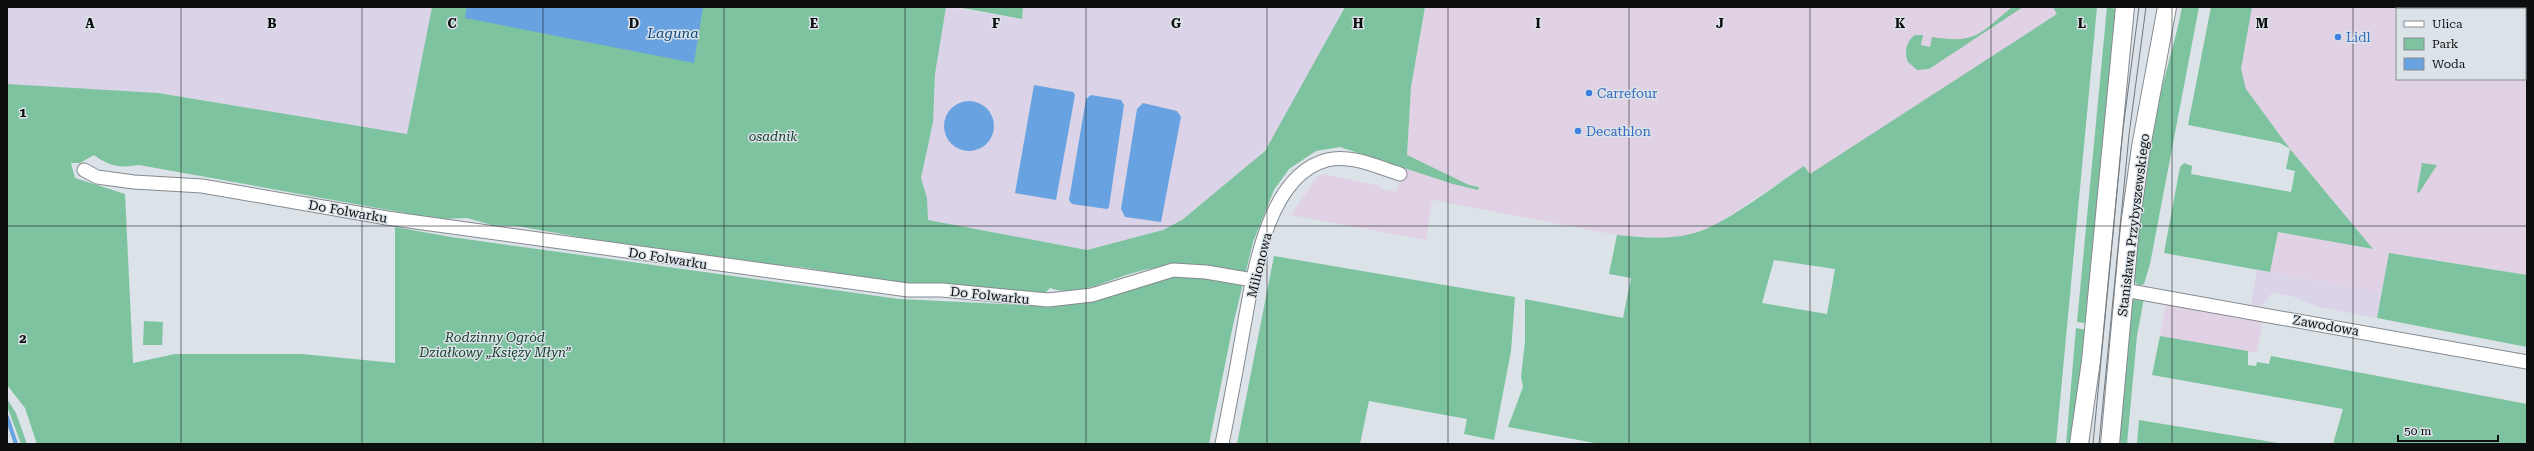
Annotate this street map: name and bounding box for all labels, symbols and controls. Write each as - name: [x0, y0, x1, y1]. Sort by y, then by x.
- legend: [2396, 8, 2526, 80]
- text: A: [85, 16, 95, 31]
- text: B: [267, 16, 277, 31]
- text: C: [447, 16, 457, 31]
- text: D: [629, 16, 639, 31]
- text: E: [810, 16, 818, 31]
- text: F: [992, 16, 1000, 31]
- text: G: [1171, 16, 1181, 31]
- text: H: [1353, 16, 1364, 31]
- text: I: [1535, 16, 1541, 31]
- text: J: [1716, 16, 1724, 31]
- text: K: [1895, 16, 1906, 31]
- text: L: [2078, 16, 2086, 31]
- text: M: [2256, 16, 2269, 31]
- text: Ulica: [2432, 17, 2463, 31]
- water label: Laguna: [646, 25, 699, 41]
- place label: Lidl: [2346, 30, 2371, 45]
- marker: Lidl: [2333, 32, 2343, 42]
- text: Park: [2432, 37, 2459, 51]
- text: Woda: [2432, 57, 2466, 71]
- place label: Carrefour: [1597, 86, 1658, 101]
- marker: Carrefour: [1584, 88, 1594, 98]
- text: 1: [19, 105, 27, 120]
- place label: Decathlon: [1586, 124, 1652, 139]
- marker: Decathlon: [1573, 126, 1583, 136]
- park label: osadnik: [749, 129, 798, 144]
- street label: Stanisława Przybyszewskiego: [2115, 133, 2152, 317]
- street label: Do Folwarku: [307, 197, 389, 226]
- street label: Milionowa: [1244, 231, 1275, 299]
- street label: Do Folwarku: [627, 245, 708, 272]
- street label: Do Folwarku: [949, 284, 1030, 307]
- street label: Zawodowa: [2292, 312, 2360, 339]
- park label: Rodzinny Ogród Działkowy „Księży Młyn”: [418, 330, 571, 360]
- text: 2: [19, 331, 27, 346]
- scale bar: [2398, 417, 2498, 443]
- text: 50 m: [2404, 424, 2431, 438]

